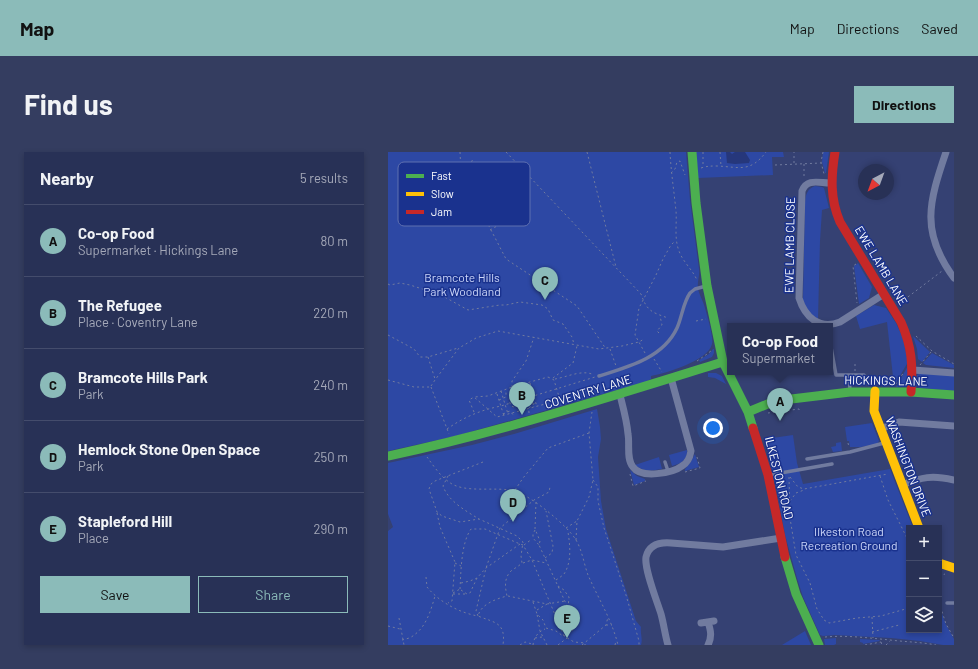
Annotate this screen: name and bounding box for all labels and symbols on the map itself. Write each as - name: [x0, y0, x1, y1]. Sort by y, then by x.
- legend: [398, 162, 530, 226]
- north arrow: [858, 164, 894, 200]
- text: Fast: [431, 169, 452, 182]
- text: Slow: [431, 187, 454, 200]
- street label: EWE LAMB CLOSE: [781, 197, 797, 293]
- text: Jam: [431, 205, 452, 218]
- street label: EWE LAMB LANE: [853, 223, 911, 308]
- pin: C: [532, 267, 558, 300]
- park label: Bramcote Hills Park Woodland: [423, 270, 501, 298]
- street label: COVENTRY LANE: [543, 371, 633, 411]
- street label: HICKINGS LANE: [844, 372, 928, 388]
- pin: B: [509, 382, 535, 415]
- pin: A: [767, 388, 793, 421]
- street label: WASHINGTON DRIVE: [883, 415, 934, 519]
- your location: [703, 418, 723, 438]
- street label: ILKESTON ROAD: [763, 435, 797, 521]
- pin: D: [500, 489, 526, 522]
- park label: Ilkeston Road Recreation Ground: [800, 524, 898, 552]
- pin: E: [554, 605, 580, 638]

